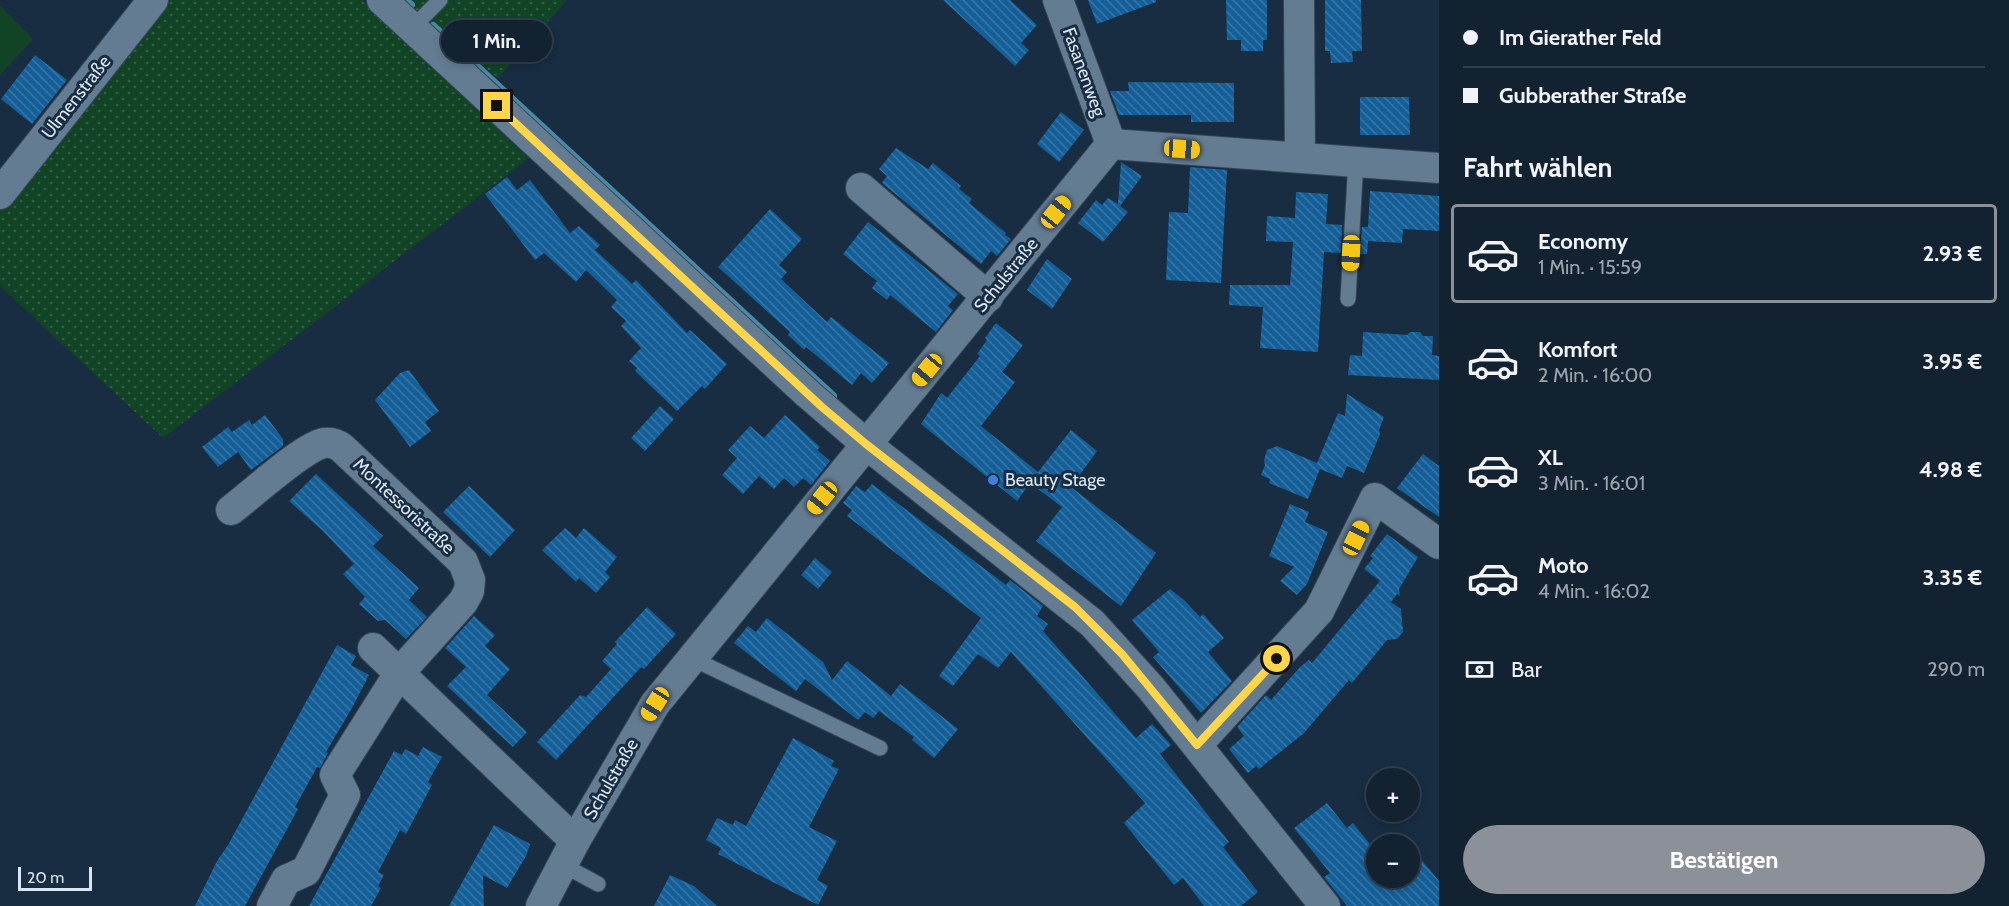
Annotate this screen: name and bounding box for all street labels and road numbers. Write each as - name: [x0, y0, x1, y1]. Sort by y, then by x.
- street label: Fasanenweg: [1058, 24, 1111, 121]
- street label: Ulmenstraße: [37, 51, 115, 143]
- street label: Schulstraße: [969, 233, 1043, 317]
- street label: Montessoristraße: [349, 453, 459, 559]
- street label: Schulstraße: [579, 735, 643, 823]

